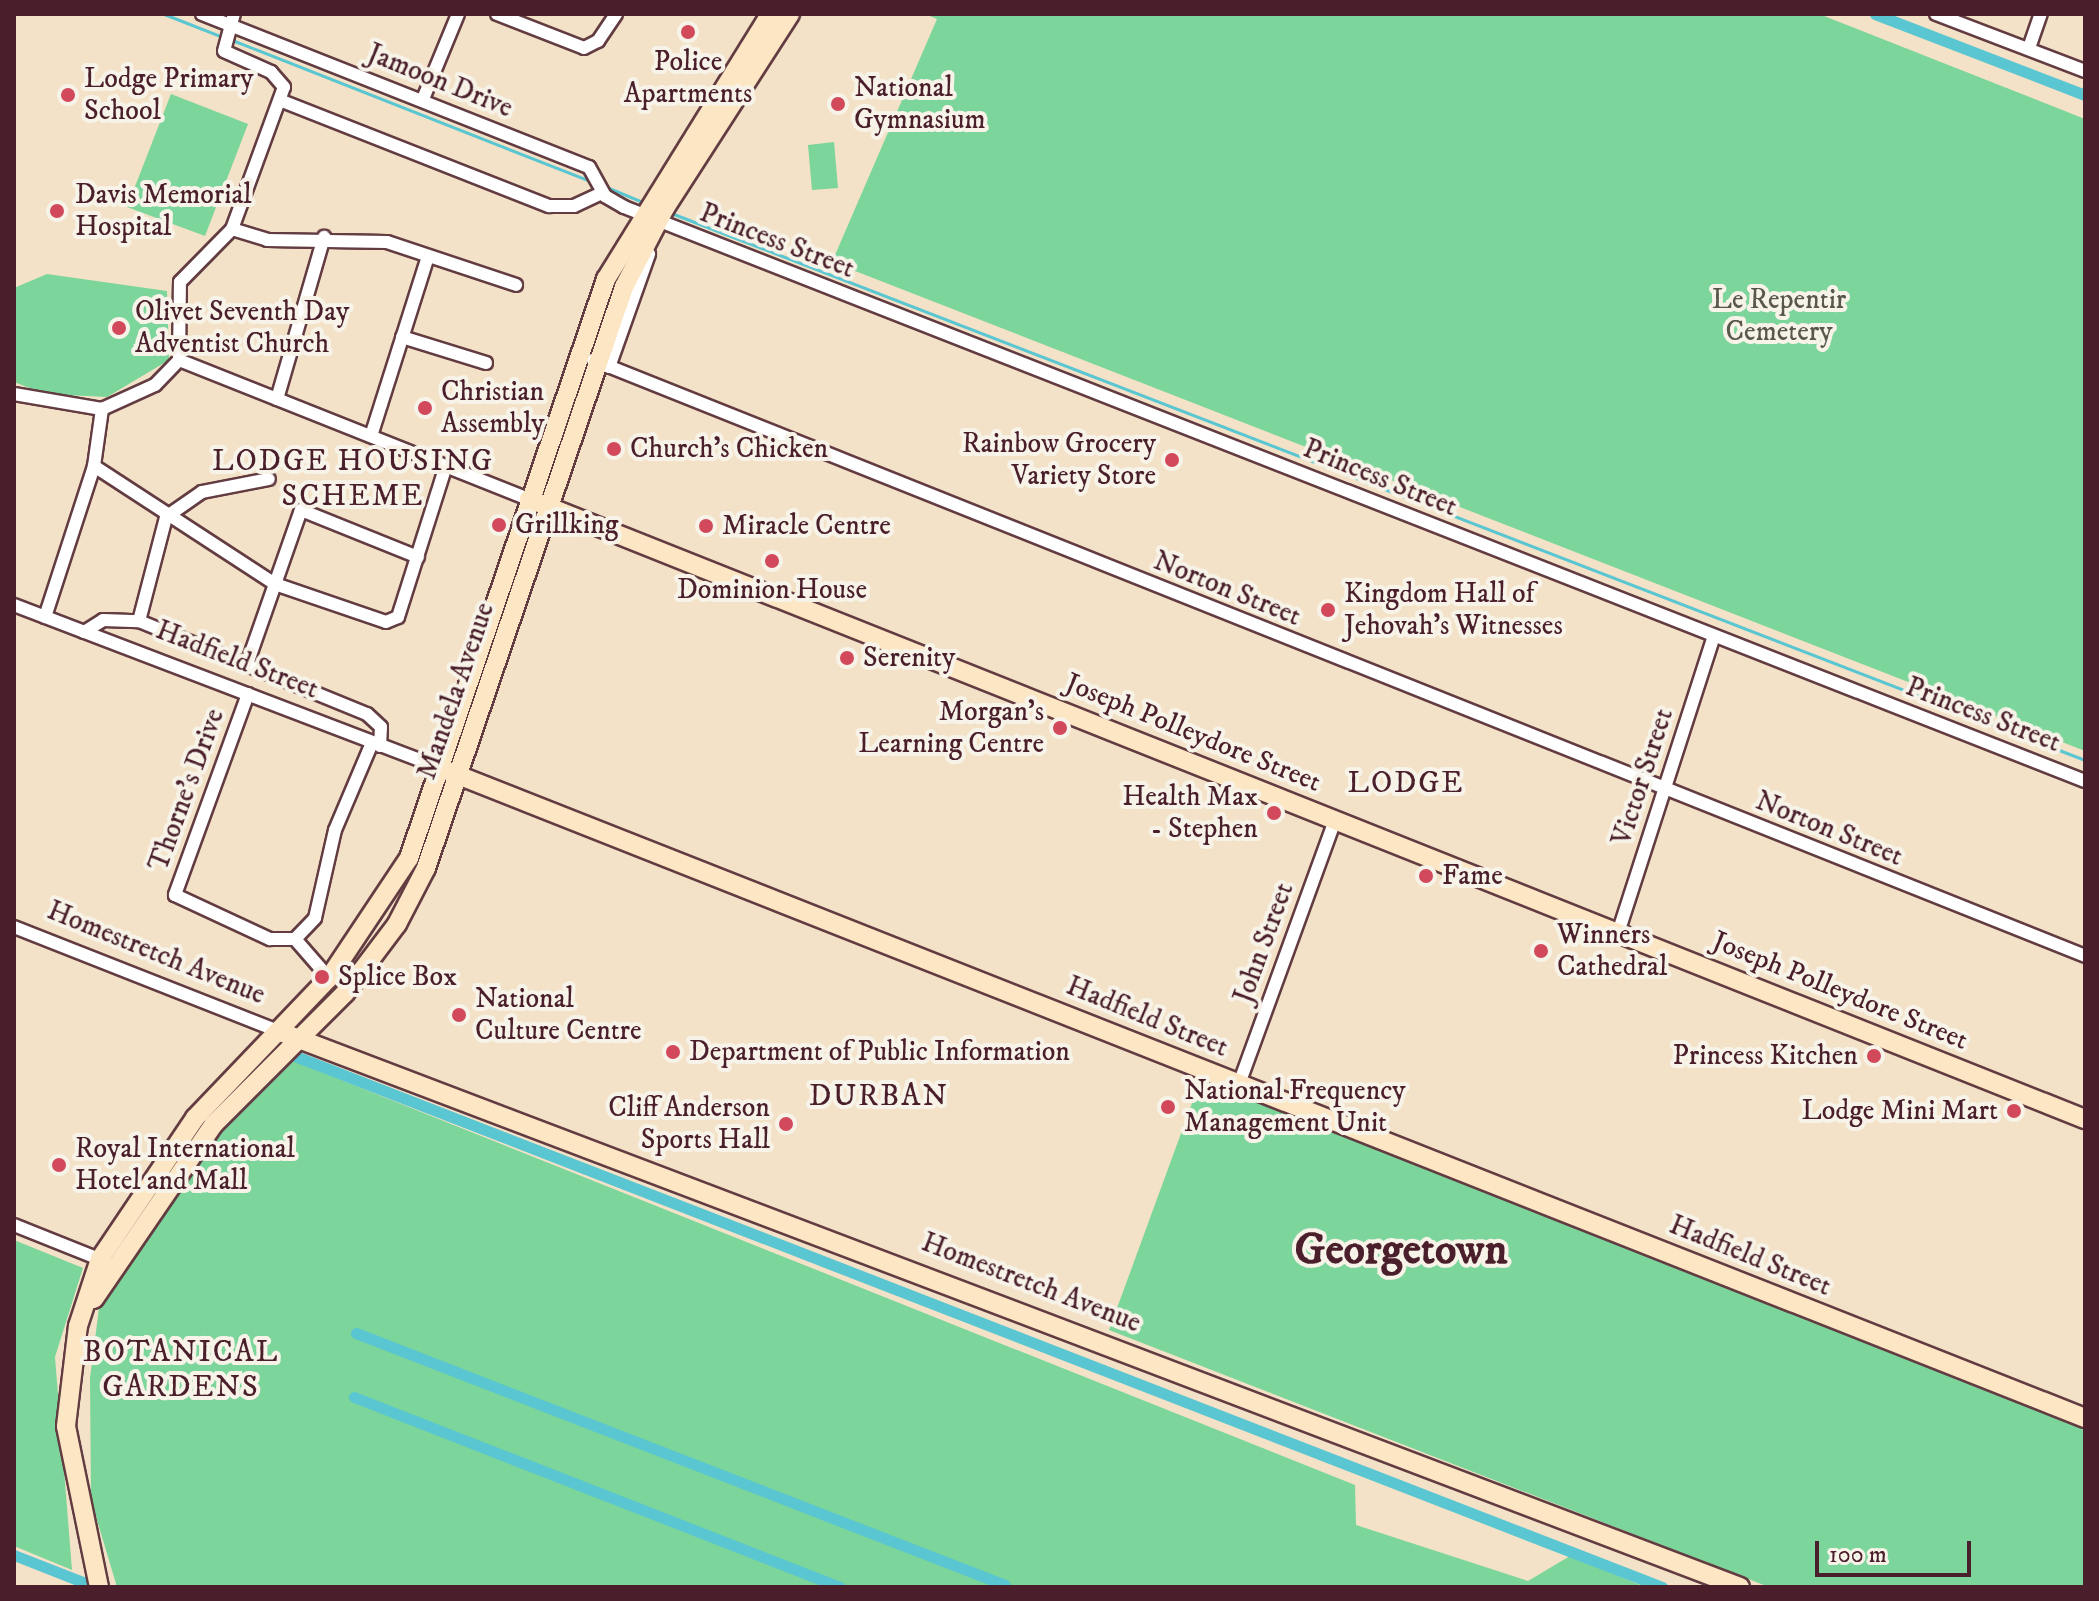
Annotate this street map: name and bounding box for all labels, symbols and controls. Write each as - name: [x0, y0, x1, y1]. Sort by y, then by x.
- marker: Police Apartments: [679, 23, 697, 41]
- street label: Jamoon Drive: [362, 37, 518, 125]
- place label: Police Apartments: [624, 45, 752, 111]
- place label: Lodge Primary School: [84, 62, 254, 128]
- place label: National Gymnasium: [854, 71, 985, 137]
- marker: Lodge Primary School: [59, 86, 77, 104]
- marker: National Gymnasium: [829, 95, 847, 113]
- place label: Davis Memorial Hospital: [75, 178, 252, 244]
- street label: Princess Street: [695, 196, 859, 286]
- marker: Davis Memorial Hospital: [46, 200, 68, 222]
- park label: Le Repentir Cemetery: [1712, 283, 1846, 349]
- place label: Olivet Seventh Day Adventist Church: [135, 295, 349, 361]
- marker: Olivet Seventh Day Adventist Church: [110, 319, 128, 337]
- place label: Christian Assembly: [441, 375, 544, 441]
- marker: Christian Assembly: [416, 399, 434, 417]
- place label: Rainbow Grocery Variety Store: [962, 427, 1156, 493]
- place label: Church's Chicken: [630, 432, 828, 466]
- street label: Princess Street: [1298, 432, 1462, 524]
- marker: Church's Chicken: [605, 440, 623, 458]
- district label: LODGE HOUSING SCHEME: [212, 444, 494, 514]
- marker: Rainbow Grocery Variety Store: [1163, 451, 1181, 469]
- place label: Grillking: [515, 508, 618, 542]
- place label: Miracle Centre: [722, 509, 891, 543]
- marker: Grillking: [490, 516, 508, 534]
- marker: Miracle Centre: [697, 517, 715, 535]
- street label: Norton Street: [1148, 544, 1306, 634]
- marker: Dominion House: [763, 552, 781, 570]
- place label: Dominion House: [677, 573, 867, 607]
- place label: Kingdom Hall of Jehovah's Witnesses: [1344, 577, 1563, 643]
- street label: Mandela Avenue: [410, 598, 502, 784]
- marker: Kingdom Hall of Jehovah's Witnesses: [1319, 601, 1337, 619]
- street label: Hadfield Street: [151, 614, 323, 706]
- place label: Serenity: [863, 641, 955, 675]
- marker: Serenity: [838, 649, 856, 667]
- street label: Joseph Polleydore Street: [1061, 666, 1325, 800]
- street label: Princess Street: [1901, 670, 2065, 760]
- place label: Morgan’s Learning Centre: [858, 695, 1044, 761]
- street label: Thorne's Drive: [142, 704, 232, 876]
- street label: Victor Street: [1605, 704, 1681, 850]
- marker: Morgan’s Learning Centre: [1051, 719, 1069, 737]
- district label: LODGE: [1347, 766, 1465, 802]
- place label: Health Max - Stephen: [1122, 780, 1258, 846]
- street label: Norton Street: [1750, 784, 1908, 874]
- marker: Health Max - Stephen: [1265, 804, 1283, 822]
- place label: Fame: [1442, 859, 1503, 893]
- marker: Fame: [1417, 867, 1435, 885]
- street label: John Street: [1227, 878, 1301, 1008]
- street label: Homestretch Avenue: [42, 894, 270, 1012]
- place label: Winners Cathedral: [1557, 918, 1667, 984]
- street label: Joseph Polleydore Street: [1708, 924, 1972, 1058]
- marker: Winners Cathedral: [1532, 942, 1550, 960]
- place label: Splice Box: [338, 960, 457, 994]
- marker: Splice Box: [313, 968, 331, 986]
- street label: Hadfield Street: [1061, 969, 1233, 1065]
- place label: National Culture Centre: [475, 982, 642, 1048]
- marker: National Culture Centre: [450, 1006, 468, 1024]
- place label: Department of Public Information: [689, 1035, 1070, 1069]
- place label: Princess Kitchen: [1673, 1039, 1858, 1073]
- marker: Department of Public Information: [664, 1043, 682, 1061]
- marker: Princess Kitchen: [1865, 1047, 1883, 1065]
- place label: National Frequency Management Unit: [1184, 1074, 1406, 1140]
- district label: DURBAN: [809, 1079, 949, 1115]
- place label: Cliff Anderson Sports Hall: [608, 1091, 770, 1157]
- place label: Lodge Mini Mart: [1801, 1094, 1998, 1128]
- marker: National Frequency Management Unit: [1159, 1098, 1177, 1116]
- marker: Lodge Mini Mart: [2005, 1102, 2023, 1120]
- marker: Cliff Anderson Sports Hall: [777, 1115, 795, 1133]
- place label: Royal International Hotel and Mall: [75, 1132, 295, 1198]
- marker: Royal International Hotel and Mall: [50, 1156, 68, 1174]
- street label: Hadfield Street: [1664, 1208, 1836, 1304]
- district label: Georgetown: [1295, 1225, 1507, 1277]
- street label: Homestretch Avenue: [917, 1226, 1145, 1340]
- district label: BOTANICAL GARDENS: [83, 1335, 279, 1406]
- scale bar: [1819, 1525, 1975, 1575]
- text: 100 m: [1829, 1540, 1887, 1570]

